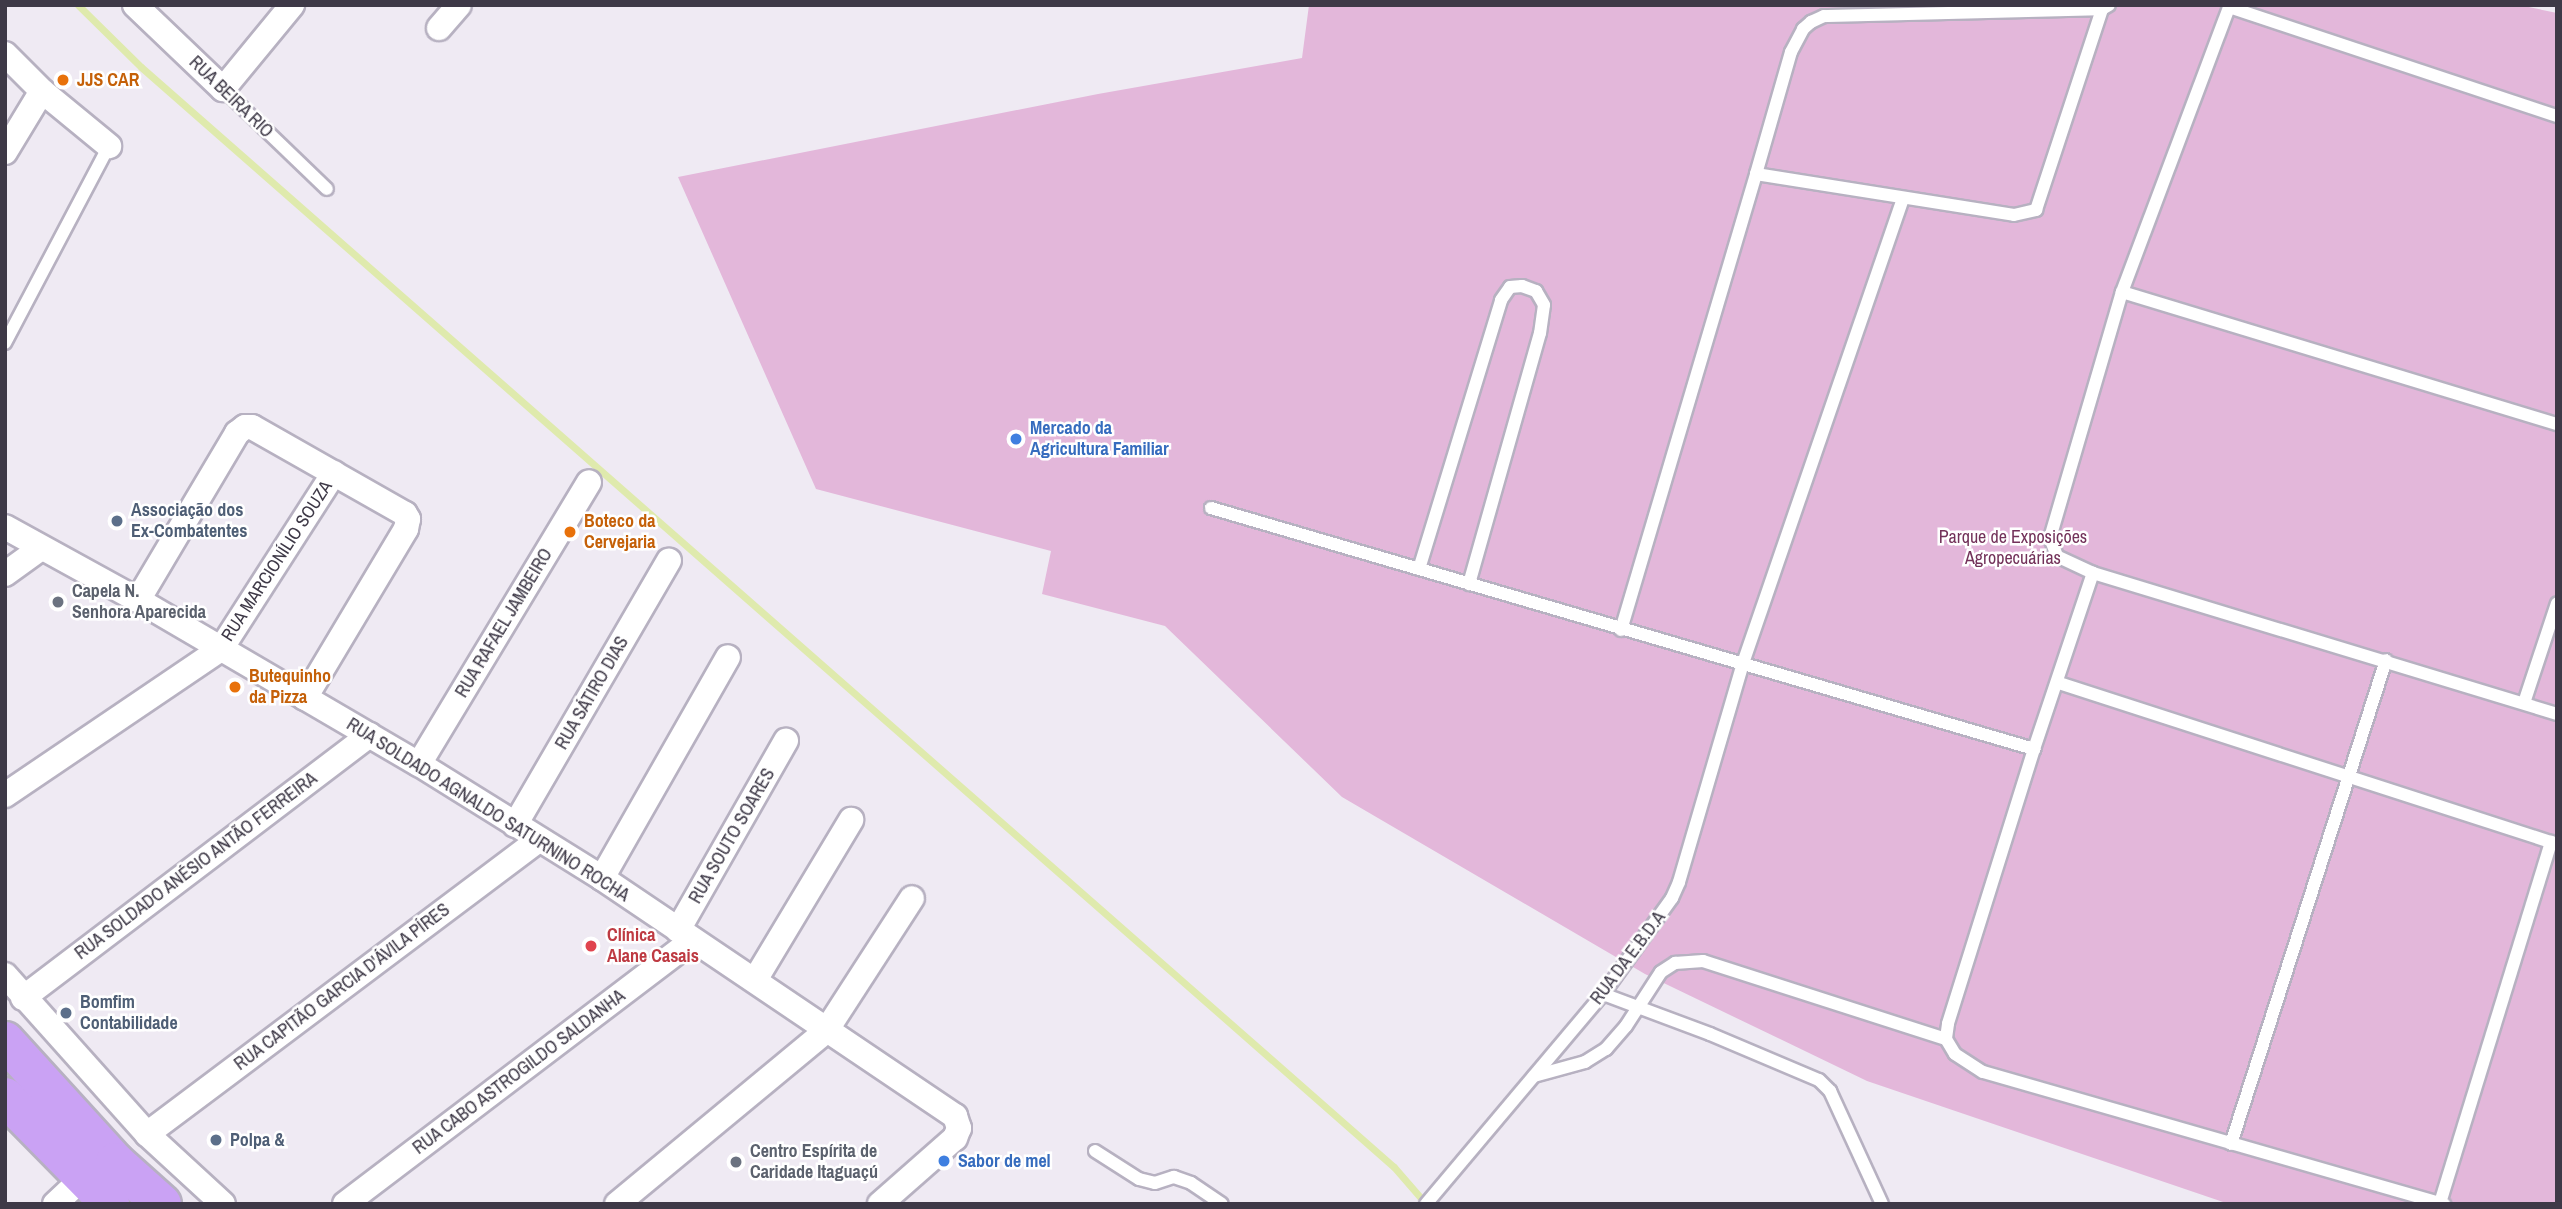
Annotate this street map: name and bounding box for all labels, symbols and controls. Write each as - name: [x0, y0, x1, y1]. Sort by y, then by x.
- street label: RUA BEIRA RIO: [184, 51, 278, 143]
- place label: JJS CAR: [77, 69, 139, 91]
- marker: JJS CAR: [55, 72, 71, 88]
- place label: Mercado da Agricultura Familiar: [1030, 418, 1169, 460]
- marker: Mercado da Agricultura Familiar: [1008, 431, 1024, 447]
- street label: RUA MARCIONÍLIO SOUZA: [217, 476, 337, 646]
- place label: Associação dos Ex-Combatentes: [131, 500, 247, 542]
- place label: Boteco da Cervejaria: [584, 511, 655, 554]
- marker: Associação dos Ex-Combatentes: [109, 513, 125, 529]
- marker: Boteco da Cervejaria: [562, 524, 578, 540]
- park label: Parque de Exposições Agropecuárias: [1939, 527, 2087, 570]
- street label: RUA RAFAEL JAMBEIRO: [451, 544, 557, 702]
- place label: Capela N. Senhora Aparecida: [72, 581, 207, 624]
- marker: Capela N. Senhora Aparecida: [50, 594, 66, 610]
- street label: RUA SÁTIRO DIAS: [551, 632, 633, 754]
- place label: Butequinho da Pizza: [249, 666, 331, 708]
- marker: Butequinho da Pizza: [227, 679, 243, 695]
- street label: RUA SOLDADO AGNALDO SATURNINO ROCHA: [342, 713, 634, 907]
- street label: RUA SOUTO SOARES: [684, 764, 780, 908]
- street label: RUA SOLDADO ANÉSIO ANTÃO FERREIRA: [70, 767, 322, 965]
- street label: RUA CAPITÃO GARCIA D'ÁVILA PÍRES: [229, 898, 455, 1076]
- street label: RUA DA E.B.D.A: [1586, 907, 1670, 1009]
- place label: Clínica Alane Casais: [607, 925, 699, 968]
- marker: Clínica Alane Casais: [581, 936, 601, 956]
- street label: RUA CABO ASTROGILDO SALDANHA: [408, 985, 630, 1159]
- place label: Bomfim Contabilidade: [80, 992, 178, 1034]
- marker: Bomfim Contabilidade: [58, 1005, 74, 1021]
- place label: Polpa &: [230, 1129, 285, 1151]
- marker: Polpa &: [208, 1132, 224, 1148]
- place label: Centro Espírita de Caridade Itaguaçú: [750, 1141, 878, 1184]
- place label: Sabor de mel: [958, 1150, 1051, 1172]
- marker: Sabor de mel: [936, 1153, 952, 1169]
- marker: Centro Espírita de Caridade Itaguaçú: [728, 1154, 744, 1170]

